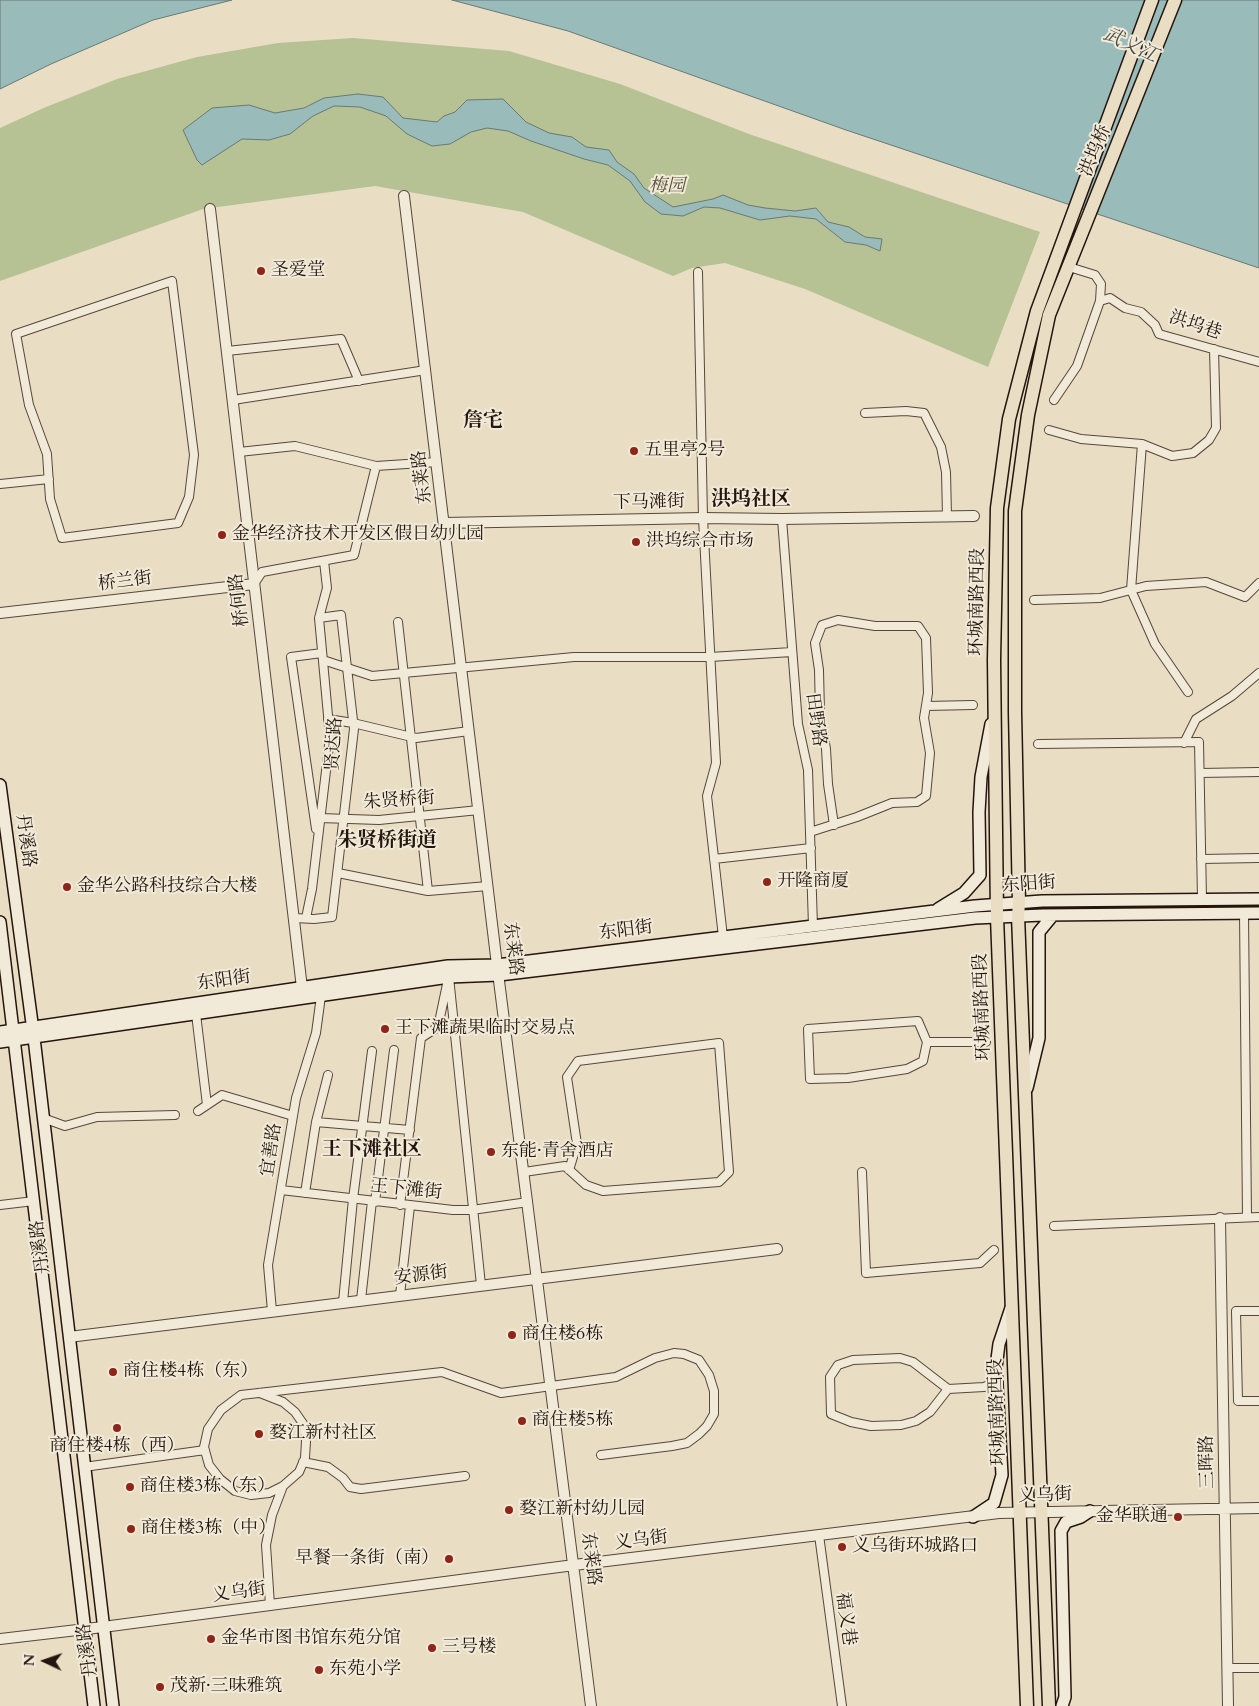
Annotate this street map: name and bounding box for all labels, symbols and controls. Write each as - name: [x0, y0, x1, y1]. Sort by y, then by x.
- water label: 武义江: [1099, 24, 1161, 68]
- street label: 洪坞桥: [1076, 122, 1116, 180]
- park label: 梅园: [649, 176, 685, 198]
- place label: 圣爱堂: [271, 260, 325, 282]
- marker: 圣爱堂: [255, 265, 267, 277]
- street label: 洪坞巷: [1166, 307, 1224, 345]
- district label: 詹宅: [463, 409, 503, 433]
- place label: 五里亭2号: [644, 440, 725, 462]
- marker: 五里亭2号: [628, 445, 640, 457]
- street label: 东莱路: [409, 449, 437, 505]
- district label: 洪坞社区: [711, 488, 791, 512]
- street label: 下马滩街: [613, 492, 685, 514]
- place label: 金华经济技术开发区假日幼儿园: [232, 524, 484, 546]
- marker: 金华经济技术开发区假日幼儿园: [216, 529, 228, 541]
- place label: 洪坞综合市场: [646, 531, 754, 553]
- marker: 洪坞综合市场: [630, 536, 642, 548]
- street label: 环城南路西段: [966, 548, 990, 656]
- street label: 桥兰街: [97, 568, 153, 596]
- street label: 桥何路: [226, 572, 254, 628]
- street label: 田野路: [801, 692, 829, 748]
- street label: 贤达路: [323, 716, 347, 772]
- street label: 朱贤桥街: [362, 788, 436, 814]
- street label: 丹溪路: [11, 813, 39, 869]
- district label: 朱贤桥街道: [337, 829, 437, 853]
- place label: 开隆商厦: [777, 871, 849, 893]
- street label: 东阳街: [1001, 872, 1057, 898]
- place label: 金华公路科技综合大楼: [77, 876, 257, 898]
- marker: 开隆商厦: [761, 876, 773, 888]
- marker: 金华公路科技综合大楼: [61, 881, 73, 893]
- street label: 东阳街: [598, 917, 654, 945]
- street label: 东莱路: [498, 921, 526, 977]
- street label: 环城南路西段: [970, 953, 996, 1061]
- street label: 东阳街: [196, 967, 252, 995]
- place label: 王下滩蔬果临时交易点: [395, 1018, 575, 1040]
- marker: 王下滩蔬果临时交易点: [379, 1023, 391, 1035]
- street label: 宜善路: [257, 1122, 287, 1178]
- district label: 王下滩社区: [322, 1138, 422, 1162]
- place label: 东能·青舍酒店: [501, 1141, 614, 1163]
- marker: 东能·青舍酒店: [485, 1146, 497, 1158]
- street label: 王下滩街: [369, 1175, 443, 1205]
- street label: 丹溪路: [27, 1219, 55, 1275]
- street label: 安源街: [393, 1262, 449, 1290]
- place label: 商住楼6栋: [522, 1324, 603, 1346]
- marker: 商住楼6栋: [506, 1329, 518, 1341]
- street label: 环城南路西段: [985, 1358, 1011, 1466]
- place label: 商住楼4栋（东）: [123, 1361, 258, 1383]
- marker: 商住楼4栋（东）: [107, 1366, 119, 1378]
- place label: 商住楼5栋: [532, 1410, 613, 1432]
- marker: 商住楼5栋: [516, 1415, 528, 1427]
- marker: 商住楼4栋（西）: [111, 1422, 123, 1434]
- place label: 婺江新村社区: [269, 1423, 377, 1445]
- marker: 婺江新村社区: [253, 1428, 265, 1440]
- street label: 三晖路: [1197, 1435, 1219, 1489]
- place label: 商住楼4栋（西）: [49, 1436, 185, 1458]
- place label: 商住楼3栋（东）: [140, 1476, 275, 1498]
- marker: 商住楼3栋（东）: [124, 1481, 136, 1493]
- street label: 义乌街: [1018, 1484, 1072, 1508]
- place label: 婺江新村幼儿园: [519, 1499, 645, 1521]
- marker: 婺江新村幼儿园: [503, 1504, 515, 1516]
- place label: 金华联通: [1096, 1506, 1168, 1528]
- marker: 金华联通: [1172, 1511, 1184, 1523]
- place label: 商住楼3栋（中）: [141, 1518, 276, 1540]
- marker: 商住楼3栋（中）: [125, 1523, 137, 1535]
- street label: 义乌街: [613, 1527, 669, 1555]
- street label: 东莱路: [576, 1531, 604, 1587]
- place label: 义乌街环城路口: [852, 1536, 978, 1558]
- marker: 义乌街环城路口: [836, 1541, 848, 1553]
- place label: 早餐一条街（南）: [295, 1548, 439, 1570]
- marker: 早餐一条街（南）: [443, 1553, 455, 1565]
- street label: 义乌街: [211, 1579, 267, 1607]
- street label: 福义巷: [831, 1591, 859, 1647]
- street label: 丹溪路: [74, 1622, 102, 1678]
- place label: 金华市图书馆东苑分馆: [221, 1628, 401, 1650]
- marker: 金华市图书馆东苑分馆: [205, 1633, 217, 1645]
- north arrow: [20, 1636, 70, 1686]
- place label: 三号楼: [442, 1637, 496, 1659]
- marker: 三号楼: [426, 1642, 438, 1654]
- text: N: [20, 1654, 39, 1667]
- place label: 东苑小学: [329, 1659, 401, 1681]
- marker: 东苑小学: [313, 1664, 325, 1676]
- place label: 茂新·三味雅筑: [170, 1676, 283, 1698]
- marker: 茂新·三味雅筑: [154, 1681, 166, 1693]

